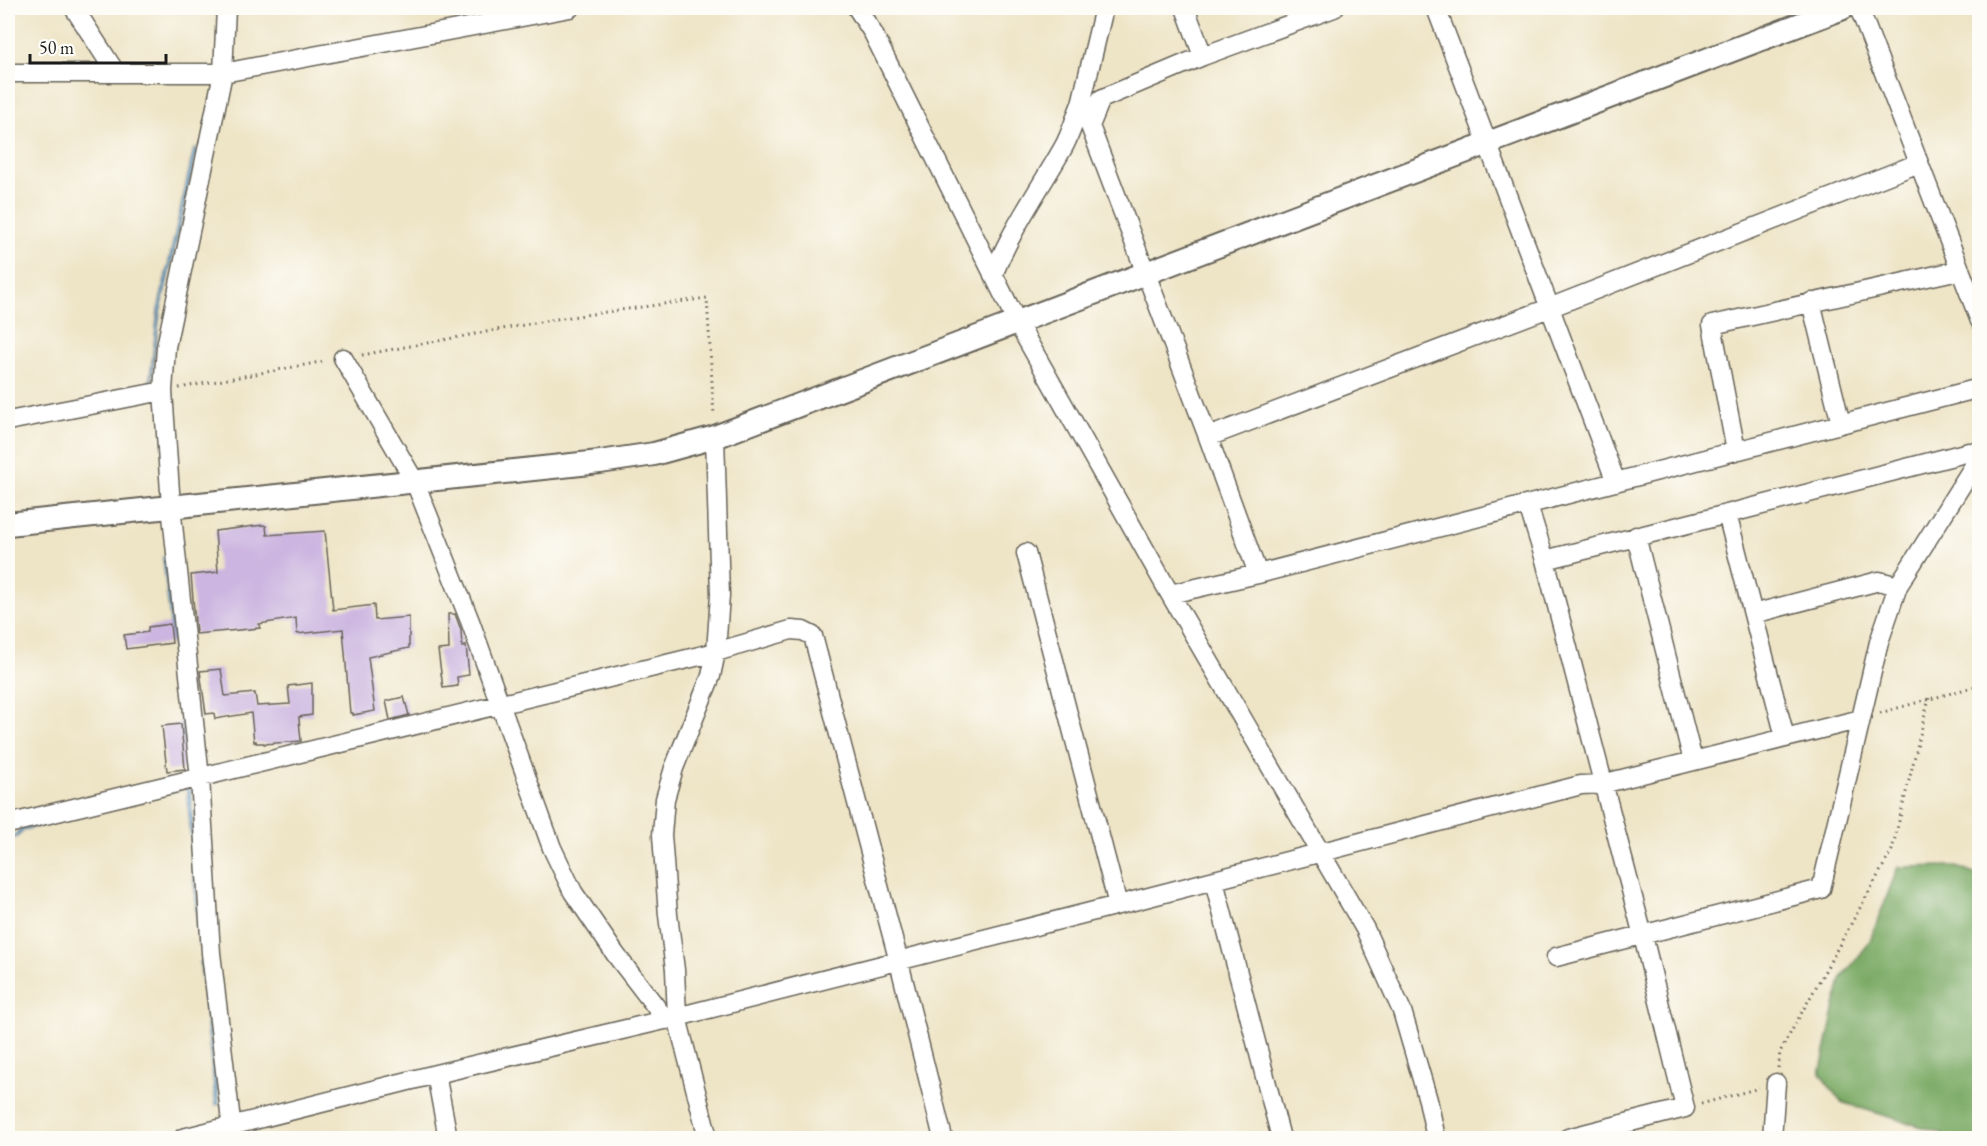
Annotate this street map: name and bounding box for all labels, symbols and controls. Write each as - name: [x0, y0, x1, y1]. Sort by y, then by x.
- scale bar: [30, 27, 166, 65]
- text: 50 m: [39, 36, 74, 59]

